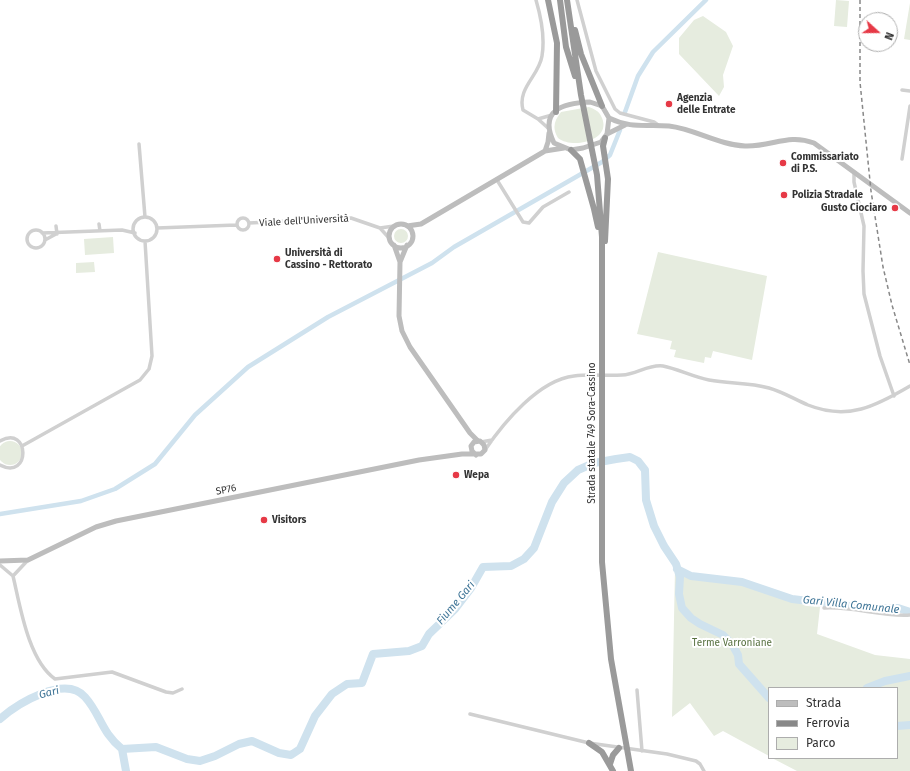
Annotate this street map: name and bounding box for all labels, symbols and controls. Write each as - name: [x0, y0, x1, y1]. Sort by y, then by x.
- north arrow: [858, 12, 898, 52]
- text: N: [881, 30, 896, 42]
- place label: Agenzia delle Entrate: [677, 92, 735, 116]
- marker: Agenzia delle Entrate: [664, 99, 674, 109]
- place label: Commissariato di P.S.: [791, 151, 859, 174]
- marker: Commissariato di P.S.: [778, 158, 788, 168]
- place label: Polizia Stradale: [792, 189, 863, 201]
- marker: Polizia Stradale: [779, 190, 789, 200]
- place label: Gusto Ciociaro: [821, 202, 887, 214]
- marker: Gusto Ciociaro: [890, 203, 900, 213]
- street label: Viale dell'Università: [259, 213, 349, 229]
- place label: Università di Cassino - Rettorato: [285, 247, 372, 270]
- marker: Università di Cassino - Rettorato: [272, 254, 282, 264]
- street label: Strada statale 749 Sora-Cassino: [586, 362, 598, 504]
- place label: Wepa: [464, 469, 489, 481]
- marker: Wepa: [451, 470, 461, 480]
- street label: SP76: [215, 482, 237, 498]
- place label: Visitors: [272, 514, 306, 526]
- marker: Visitors: [259, 515, 269, 525]
- water label: Fiume Gari: [434, 579, 478, 627]
- water label: Gari Villa Comunale: [802, 593, 900, 617]
- park label: Terme Varroniane: [692, 637, 772, 649]
- water label: Gari: [37, 684, 61, 702]
- legend: [768, 687, 898, 759]
- text: Strada: [806, 696, 841, 710]
- text: Ferrovia: [806, 716, 850, 730]
- text: Parco: [806, 736, 836, 750]

